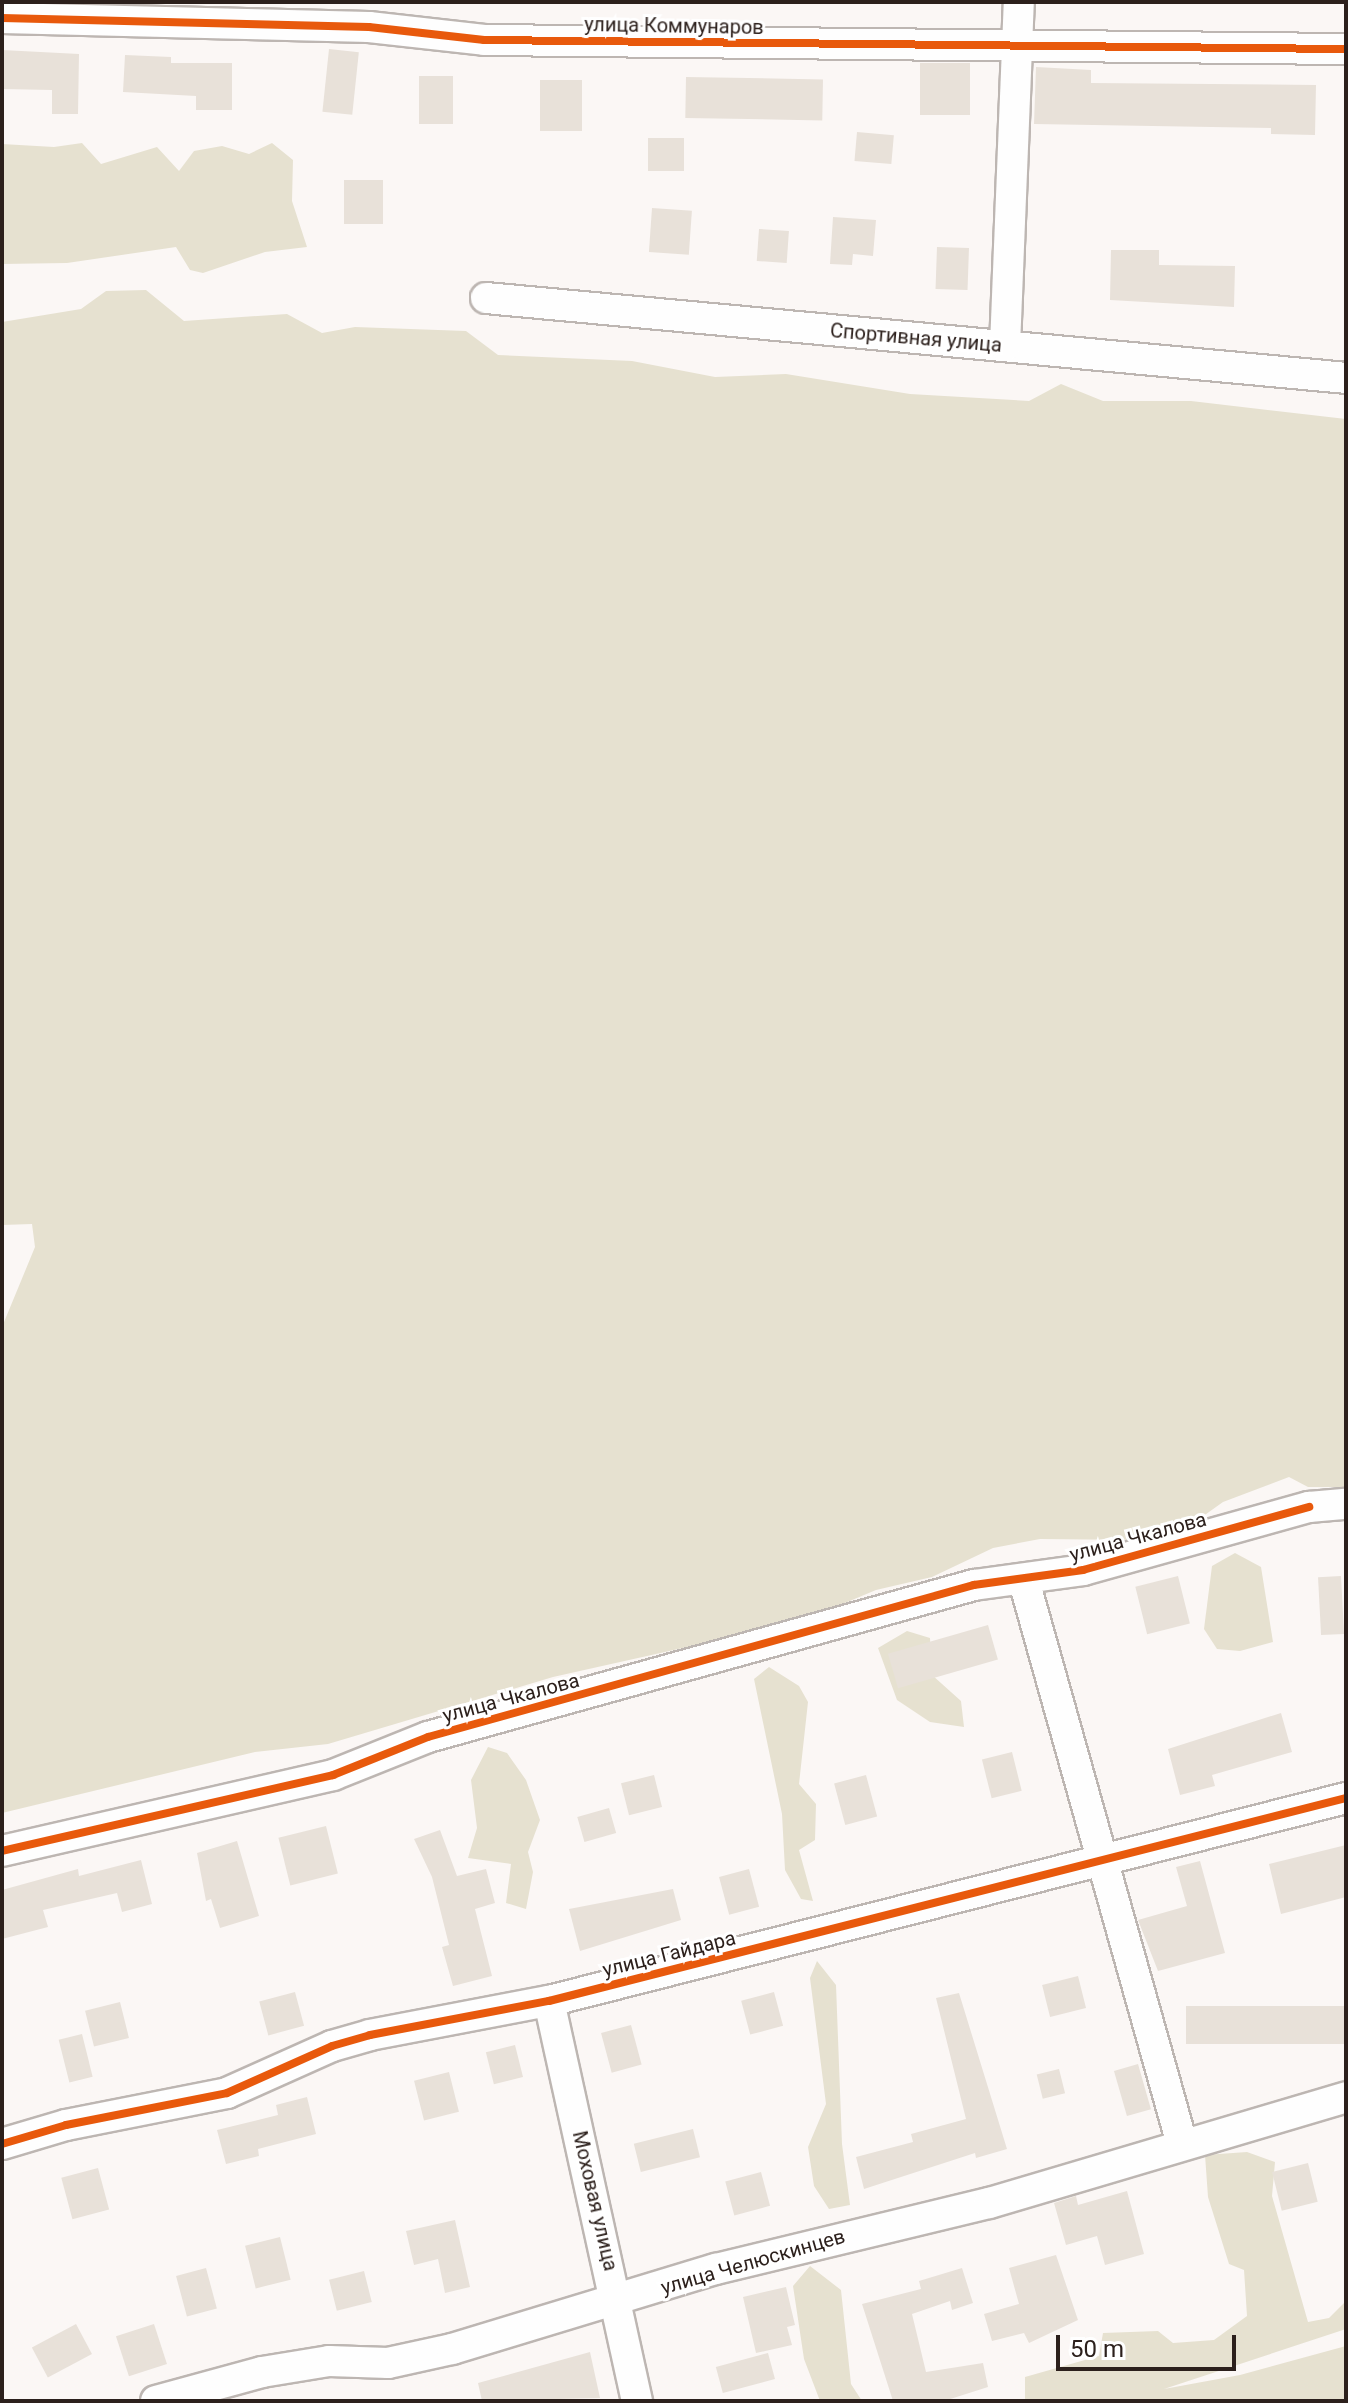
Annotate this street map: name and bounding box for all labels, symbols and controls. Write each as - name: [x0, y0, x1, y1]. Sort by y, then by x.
- street label: улица Коммунаров: [584, 12, 764, 40]
- street label: Спортивная улица: [829, 319, 1003, 357]
- street label: улица Чкалова: [1067, 1507, 1209, 1567]
- street label: улица Чкалова: [440, 1668, 582, 1728]
- street label: улица Гайдара: [600, 1926, 738, 1982]
- street label: Моховая улица: [567, 2129, 623, 2273]
- street label: улица Челюскинцев: [658, 2224, 848, 2300]
- scale bar: [1060, 2319, 1240, 2369]
- text: 50 m: [1070, 2335, 1124, 2363]

